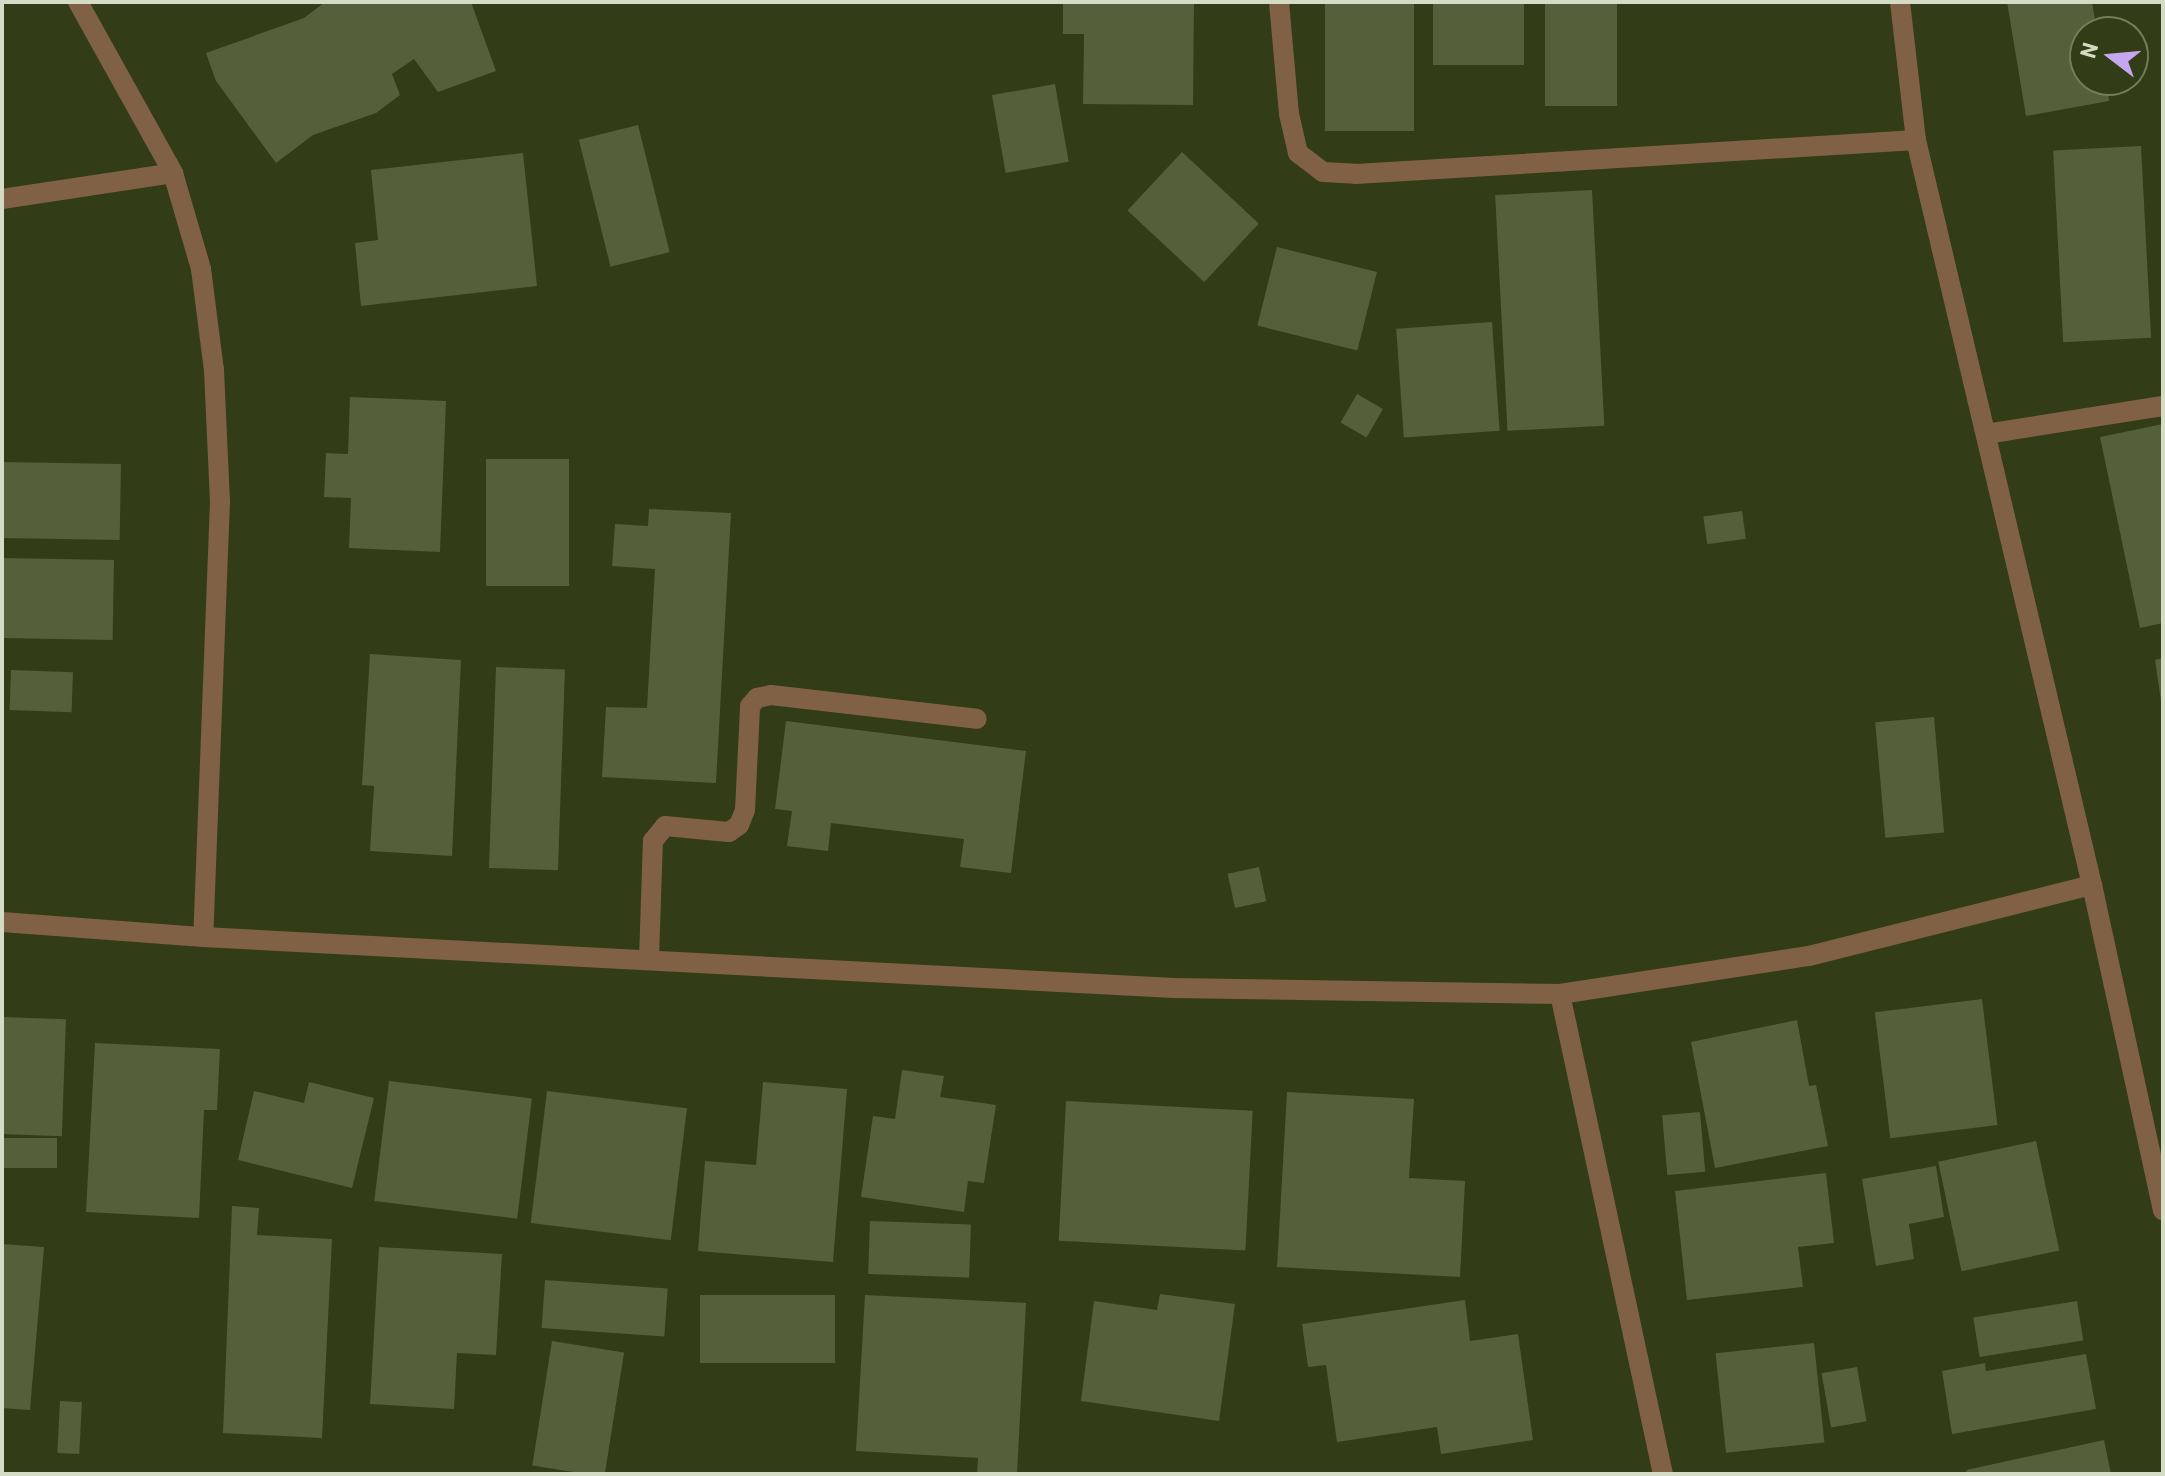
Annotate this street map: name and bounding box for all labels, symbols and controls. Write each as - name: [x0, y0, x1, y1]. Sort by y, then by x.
- north arrow: [2069, 16, 2149, 96]
- text: N: [2073, 39, 2102, 61]

